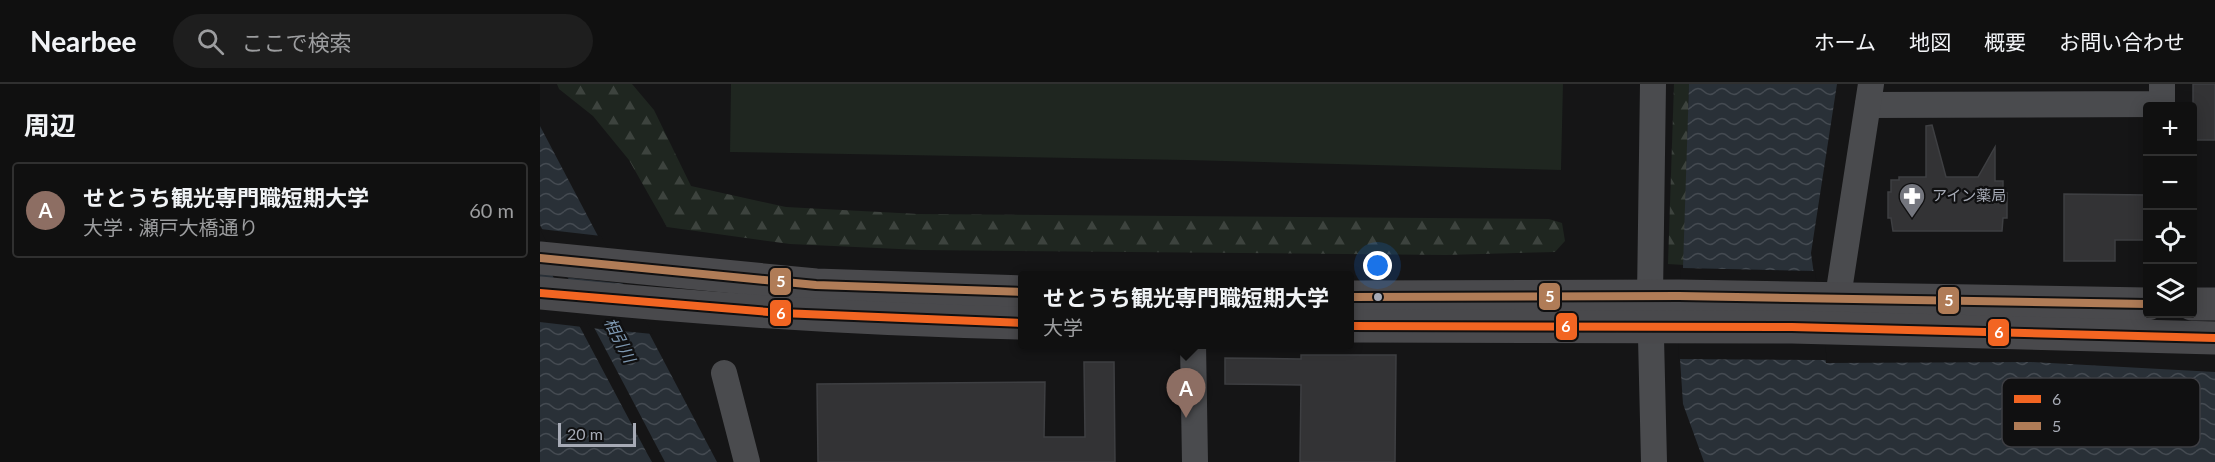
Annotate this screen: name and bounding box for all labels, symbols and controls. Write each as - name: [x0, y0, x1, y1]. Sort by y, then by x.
- search box: [173, 14, 593, 68]
- text: Nearbee: [30, 24, 137, 58]
- icon: search: [194, 25, 227, 58]
- text: ここで検索: [242, 29, 352, 56]
- text: ホーム: [1814, 29, 1876, 54]
- text: 地図: [1909, 29, 1951, 54]
- text: 概要: [1984, 29, 2026, 54]
- text: お問い合わせ: [2059, 29, 2185, 54]
- map controls: [2143, 102, 2197, 318]
- button: +: [2143, 102, 2197, 156]
- text: 周辺: [24, 109, 76, 141]
- button: −: [2143, 156, 2197, 210]
- pharmacy icon: アイン薬局: [1897, 181, 1927, 219]
- text: せとうち観光専門職短期大学: [83, 184, 369, 211]
- place label: アイン薬局: [1932, 186, 2006, 204]
- text: A: [39, 198, 52, 222]
- text: 60 m: [469, 198, 514, 222]
- button: locate: [2143, 210, 2197, 264]
- text: 大学 · 瀬戸大橋通り: [83, 215, 258, 239]
- your location: [1363, 251, 1392, 280]
- button: layers: [2143, 264, 2197, 318]
- line badge: 5: [769, 267, 792, 296]
- text: 5: [776, 271, 786, 290]
- popup: [1018, 271, 1354, 349]
- line badge: 5: [1538, 282, 1561, 311]
- text: せとうち観光専門職短期大学: [1043, 284, 1329, 311]
- text: 5: [1545, 286, 1555, 305]
- line badge: 5: [1937, 286, 1960, 315]
- text: 5: [1944, 290, 1954, 309]
- unlabelled marker: [1372, 291, 1384, 303]
- line badge: 6: [769, 299, 792, 327]
- text: 6: [776, 303, 786, 322]
- line badge: 6: [1555, 312, 1578, 341]
- water label: 相引川: [601, 314, 641, 367]
- text: 大学: [1043, 315, 1083, 339]
- text: 6: [1561, 316, 1571, 335]
- line badge: 6: [1987, 318, 2010, 347]
- text: 6: [1994, 322, 2004, 341]
- pin: A: [1166, 368, 1206, 418]
- legend: [2002, 378, 2200, 447]
- text: 6: [2052, 389, 2061, 408]
- text: 5: [2052, 416, 2061, 435]
- scale bar: [558, 420, 636, 448]
- text: 20 m: [567, 424, 603, 443]

